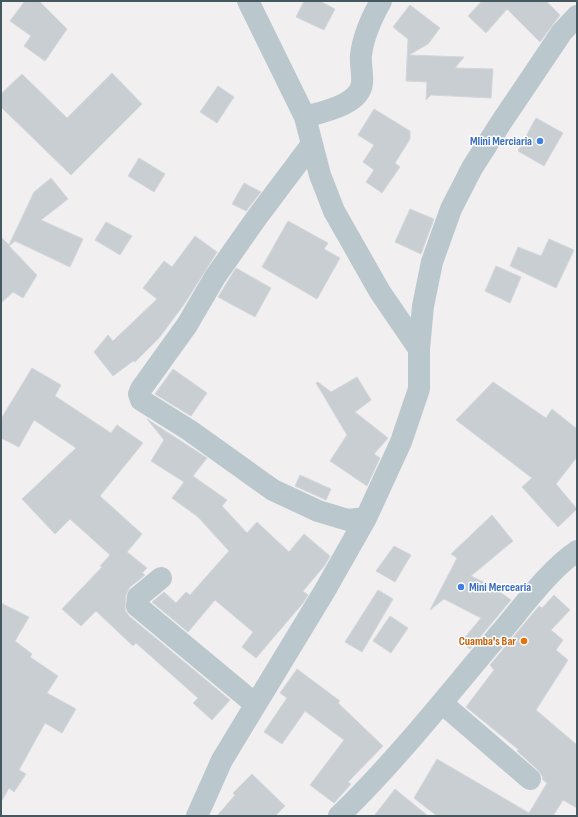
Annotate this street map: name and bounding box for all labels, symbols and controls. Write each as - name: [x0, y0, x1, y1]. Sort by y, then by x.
- place label: MIini Merciaria: [470, 134, 532, 149]
- marker: MIini Merciaria: [535, 136, 545, 146]
- place label: Mini Mercearia: [469, 580, 531, 595]
- marker: Mini Mercearia: [456, 582, 466, 592]
- place label: Cuamba's Bar: [459, 634, 516, 649]
- marker: Cuamba's Bar: [519, 636, 529, 646]

